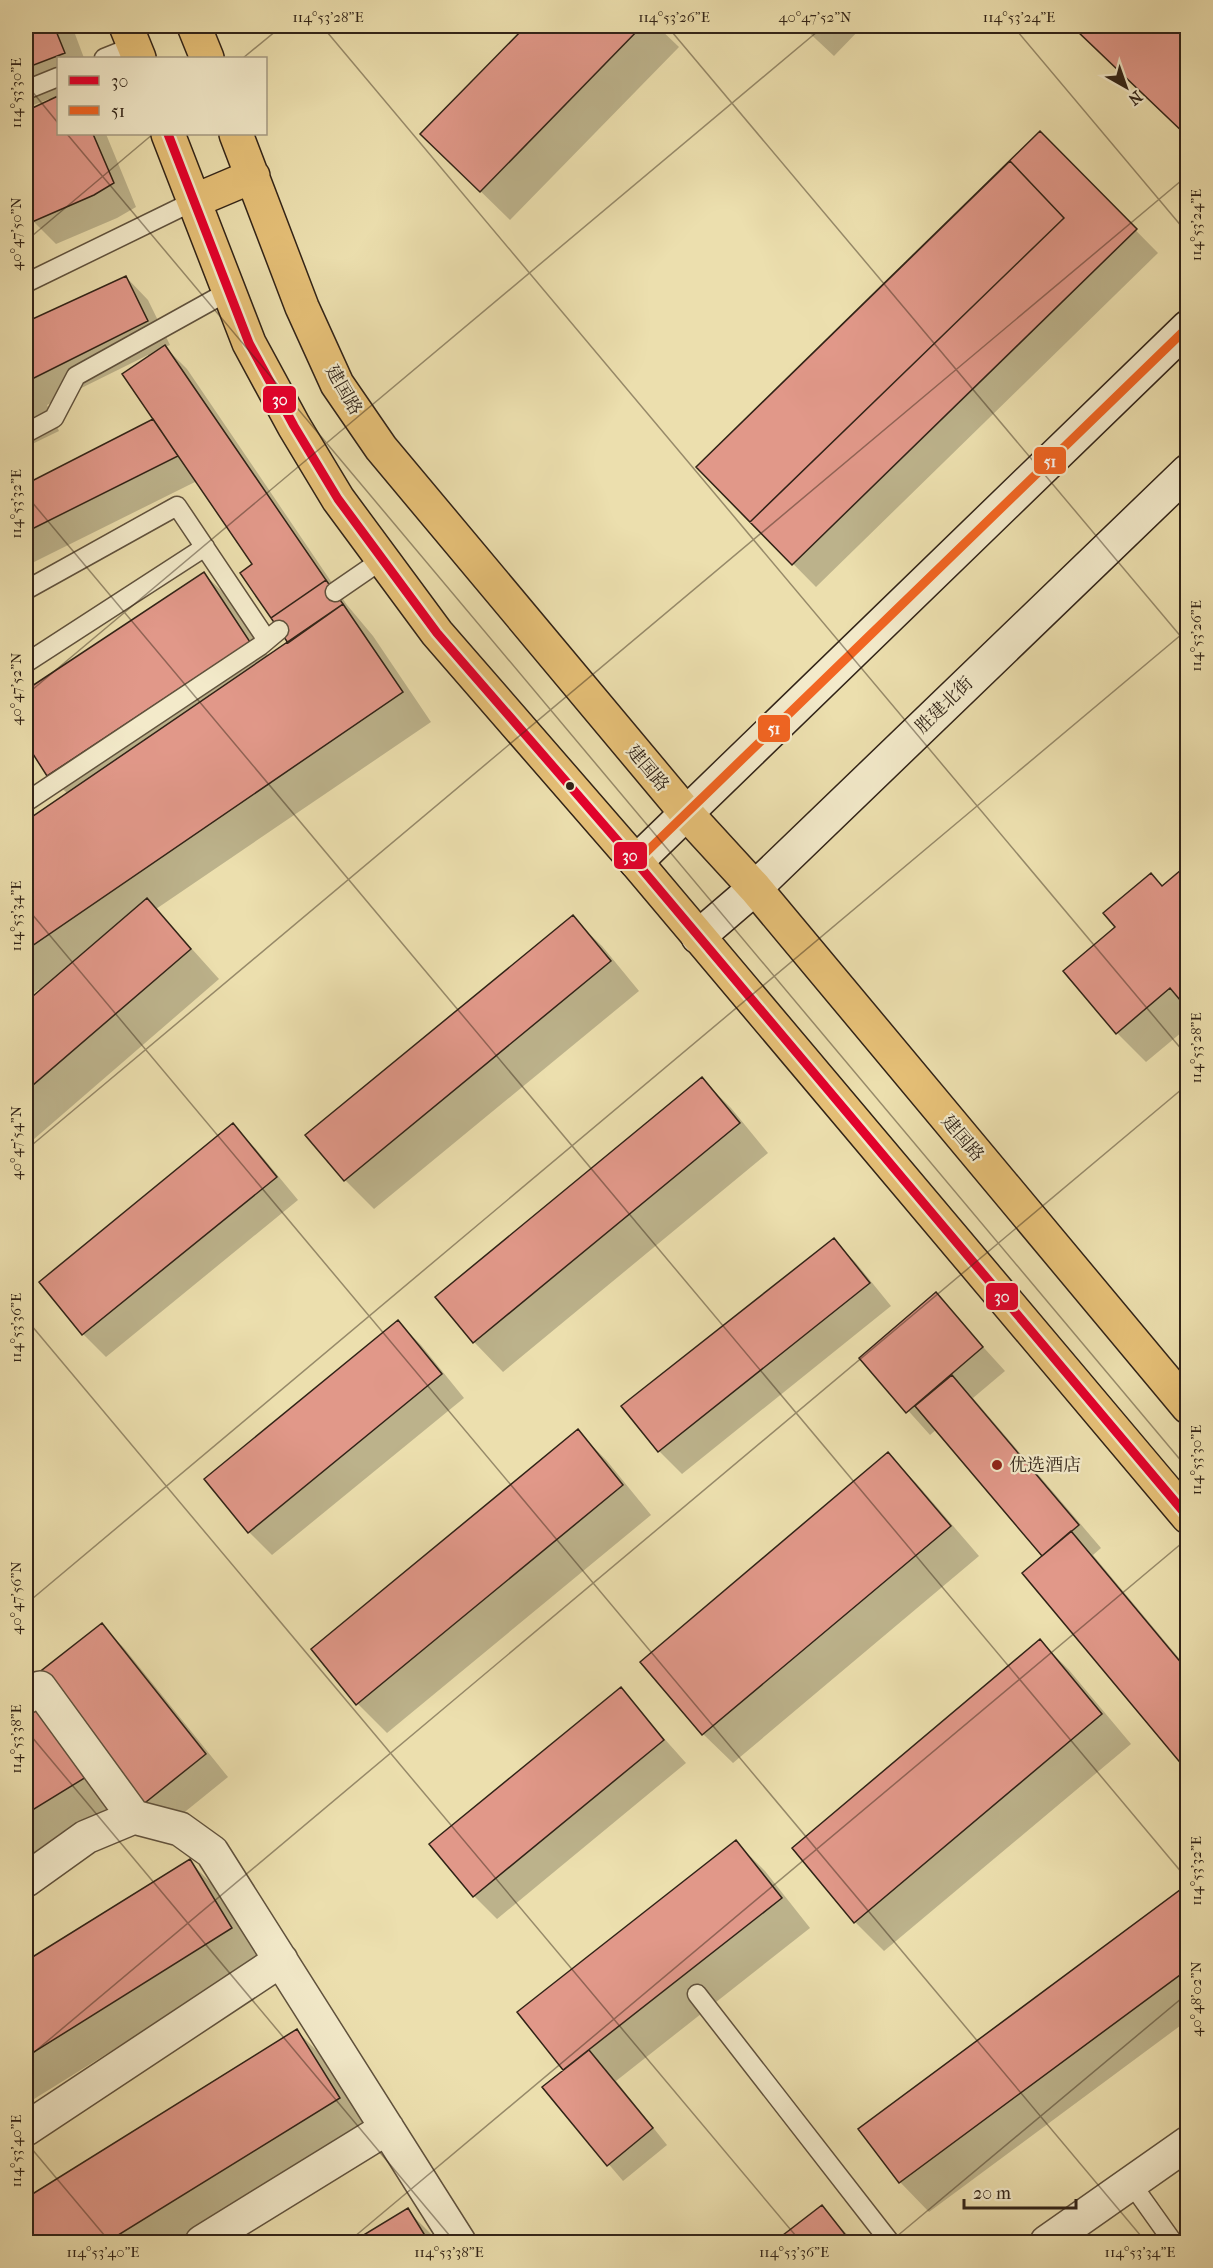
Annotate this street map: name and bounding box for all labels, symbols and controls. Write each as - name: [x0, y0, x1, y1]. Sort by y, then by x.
- text: 114°53'28"E: [292, 8, 364, 26]
- text: 114°53'26"E: [638, 8, 710, 26]
- text: 40°47'52"N: [779, 8, 852, 26]
- text: 114°53'24"E: [983, 8, 1055, 26]
- legend: [57, 57, 267, 135]
- north arrow: [1096, 57, 1156, 117]
- text: 114°53'30"E: [7, 58, 25, 128]
- text: 30: [111, 71, 128, 92]
- text: N: [1124, 87, 1146, 110]
- text: 51: [111, 101, 125, 122]
- text: 114°53'24"E: [1187, 189, 1205, 261]
- text: 40°47'50"N: [7, 197, 25, 271]
- street label: 建国路: [321, 362, 366, 419]
- line badge: 30: [262, 385, 297, 414]
- text: 30: [272, 390, 288, 410]
- line badge: 51: [1033, 446, 1067, 475]
- text: 51: [1044, 452, 1057, 471]
- text: 114°53'32"E: [7, 469, 25, 539]
- text: 114°53'26"E: [1187, 600, 1205, 672]
- text: 40°47'52"N: [7, 652, 25, 725]
- street label: 胜建北街: [911, 673, 978, 738]
- line badge: 51: [757, 714, 791, 743]
- text: 51: [768, 719, 781, 738]
- street label: 建国路: [622, 741, 673, 796]
- unlabelled marker: [564, 780, 576, 792]
- line badge: 30: [613, 841, 648, 870]
- text: 30: [622, 846, 638, 866]
- text: 114°53'34"E: [7, 881, 25, 951]
- text: 114°53'28"E: [1187, 1012, 1205, 1084]
- text: 40°47'54"N: [7, 1105, 25, 1180]
- street label: 建国路: [937, 1111, 988, 1166]
- line badge: 30: [985, 1282, 1019, 1311]
- text: 30: [994, 1287, 1010, 1307]
- text: 114°53'36"E: [7, 1293, 25, 1363]
- text: 114°53'30"E: [1187, 1425, 1205, 1495]
- place label: 优选酒店: [1009, 1455, 1081, 1476]
- marker: 优选酒店: [990, 1458, 1004, 1472]
- text: 40°47'56"N: [7, 1561, 25, 1635]
- text: 114°53'38"E: [7, 1704, 25, 1774]
- text: 114°53'32"E: [1187, 1836, 1205, 1906]
- text: 40°48'02"N: [1187, 1961, 1205, 2037]
- text: 114°53'40"E: [7, 2114, 25, 2188]
- scale bar: [964, 2172, 1076, 2210]
- text: 20 m: [973, 2183, 1011, 2204]
- text: 114°53'40"E: [66, 2243, 140, 2261]
- text: 114°53'38"E: [414, 2243, 484, 2261]
- text: 114°53'36"E: [759, 2243, 829, 2261]
- text: 114°53'34"E: [1105, 2243, 1175, 2261]

